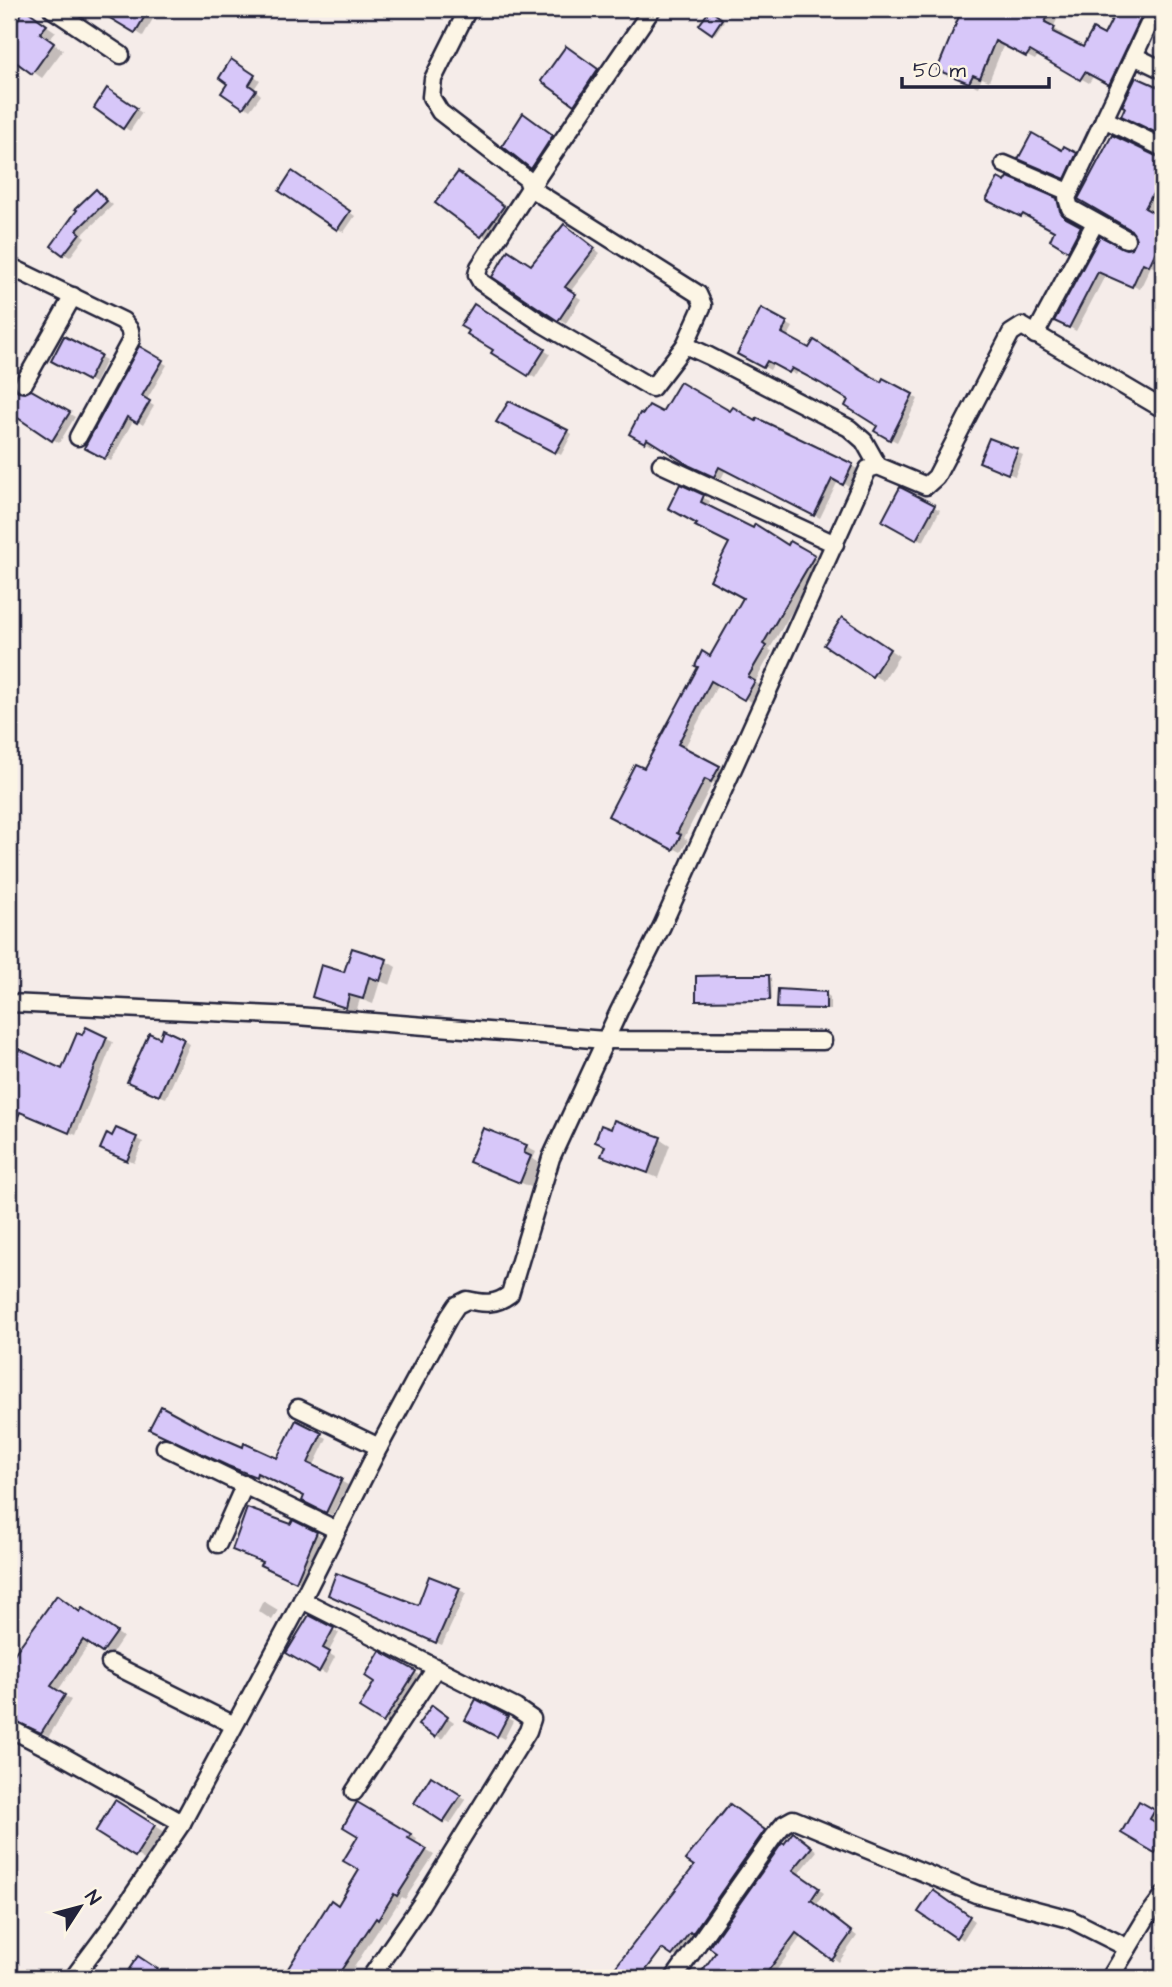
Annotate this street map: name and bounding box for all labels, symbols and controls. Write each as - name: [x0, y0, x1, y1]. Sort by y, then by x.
- scale bar: [902, 46, 1050, 90]
- text: 50 m: [913, 56, 967, 85]
- north arrow: [46, 1871, 116, 1941]
- text: N: [78, 1885, 107, 1911]

